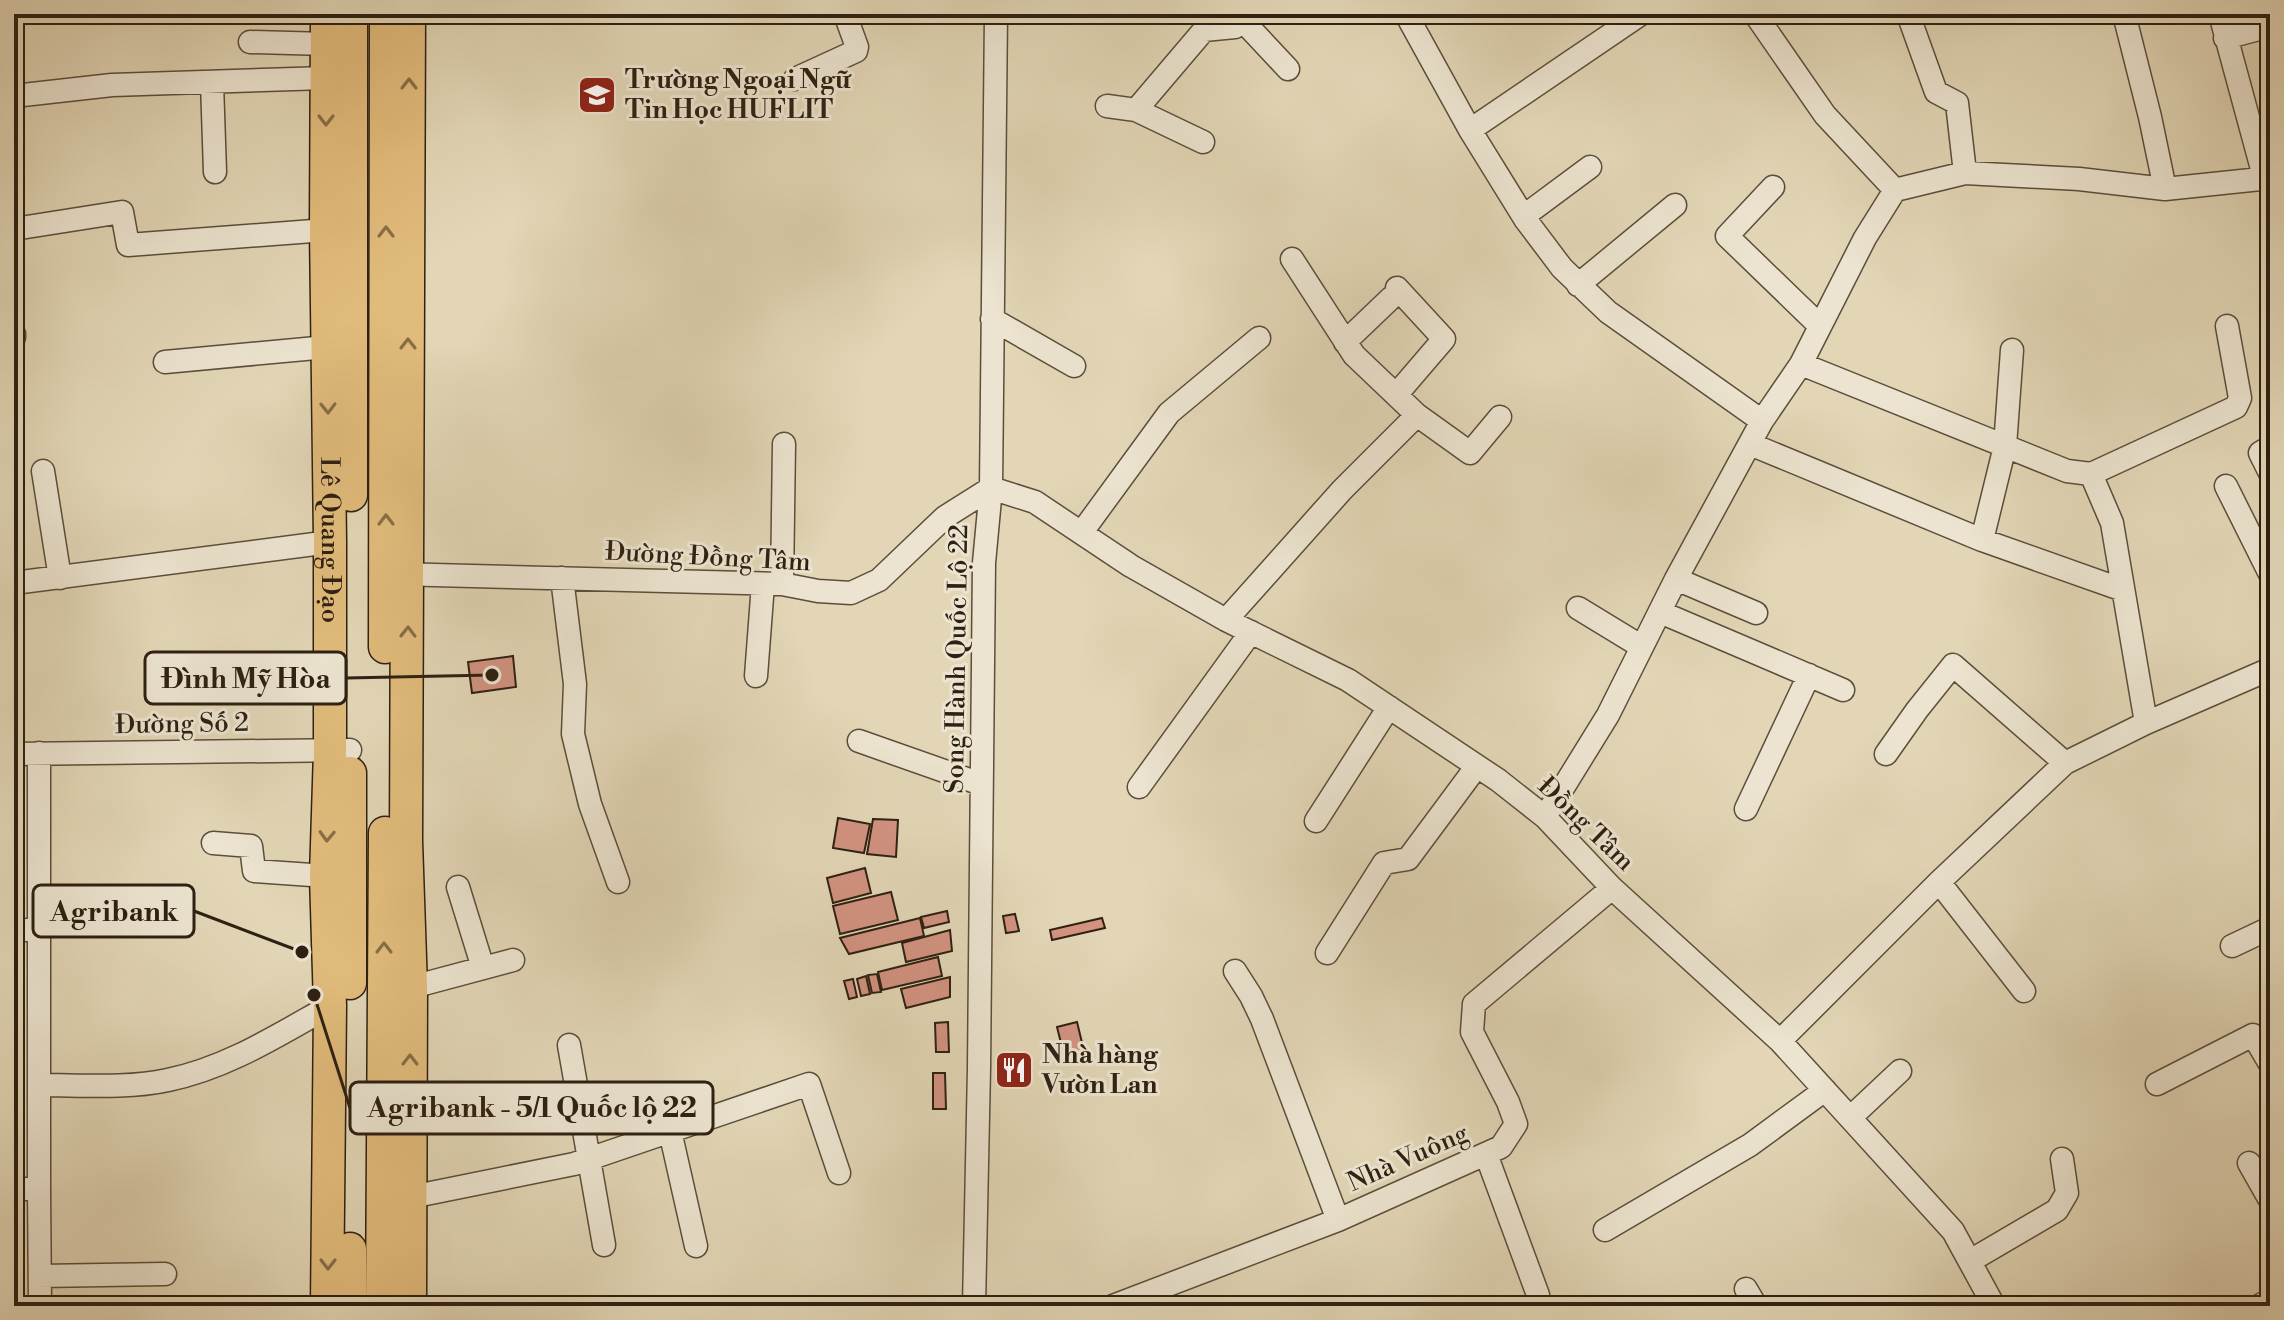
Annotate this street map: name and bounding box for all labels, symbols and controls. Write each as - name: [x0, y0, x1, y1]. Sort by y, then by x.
- place label: Trường Ngoại Ngữ Tin Học HUFLIT: [625, 64, 852, 126]
- school or university icon: Trường Ngoại Ngữ Tin Học HUFLIT: [576, 74, 618, 116]
- one-way arrow: [400, 77, 418, 90]
- one-way arrow: [317, 114, 335, 127]
- one-way arrow: [377, 225, 395, 238]
- one-way arrow: [399, 337, 417, 350]
- one-way arrow: [319, 402, 337, 415]
- street label: Lê Quang Đạo: [313, 457, 346, 623]
- one-way arrow: [377, 513, 395, 526]
- street label: Song Hành Quốc Lộ 22: [939, 524, 975, 794]
- street label: Đường Đồng Tâm: [604, 536, 812, 578]
- one-way arrow: [399, 625, 417, 638]
- callout: Đình Mỹ Hòa: [145, 652, 346, 704]
- text: Đình Mỹ Hòa: [160, 662, 332, 697]
- street label: Đường Số 2: [115, 707, 249, 741]
- street label: Đồng Tâm: [1531, 770, 1641, 878]
- one-way arrow: [319, 830, 336, 843]
- callout: Agribank: [33, 885, 194, 937]
- text: Agribank: [49, 895, 179, 930]
- one-way arrow: [375, 941, 393, 954]
- place label: Nhà hàng Vườn Lan: [1041, 1039, 1159, 1101]
- restaurant icon: Nhà hàng Vườn Lan: [993, 1049, 1035, 1091]
- one-way arrow: [401, 1053, 419, 1066]
- callout: Agribank - 5/1 Quốc lộ 22: [350, 1082, 713, 1134]
- text: Agribank - 5/1 Quốc lộ 22: [366, 1091, 697, 1126]
- street label: Nhà Vuông: [1343, 1117, 1474, 1199]
- one-way arrow: [319, 1258, 337, 1271]

